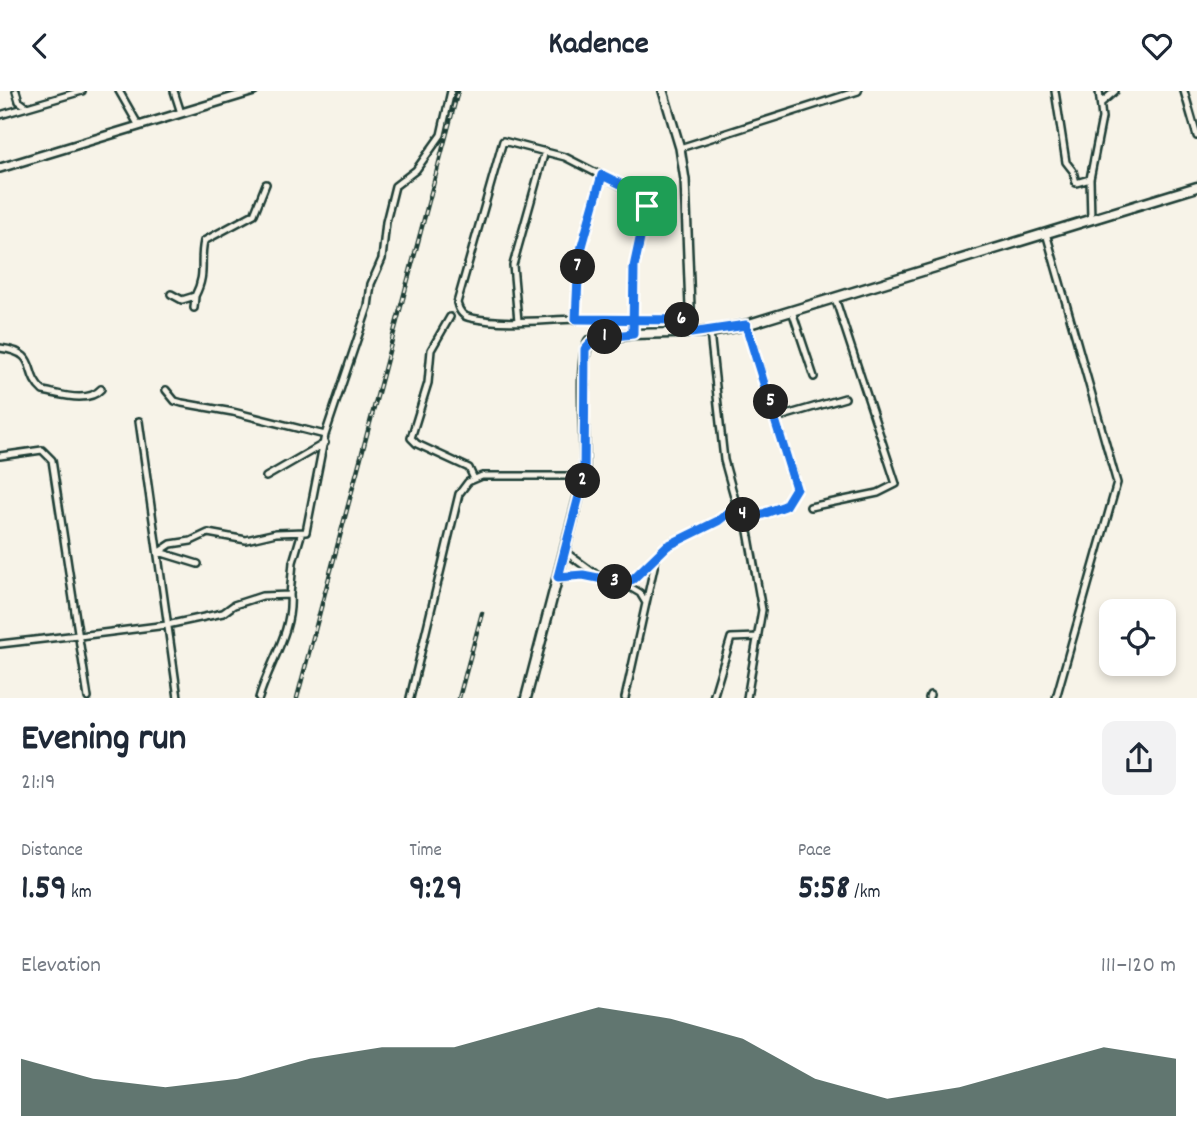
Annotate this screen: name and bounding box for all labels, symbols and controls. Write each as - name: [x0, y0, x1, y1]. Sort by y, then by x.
- text: Kadence: [548, 23, 649, 69]
- icon: back: [21, 27, 59, 65]
- icon: heart: [1138, 27, 1176, 65]
- pin: [617, 176, 677, 236]
- icon: arrive: [628, 187, 666, 225]
- pin: 7: [560, 249, 596, 285]
- text: 7: [574, 253, 581, 280]
- pin: 6: [664, 303, 700, 337]
- text: 6: [677, 306, 686, 333]
- pin: 1: [588, 320, 622, 355]
- text: 1: [602, 323, 607, 350]
- pin: 5: [754, 385, 788, 419]
- text: 5: [766, 388, 775, 415]
- pin: 2: [566, 463, 600, 499]
- text: 2: [578, 467, 587, 494]
- pin: 4: [726, 497, 760, 533]
- text: 4: [739, 501, 746, 528]
- pin: 3: [598, 565, 632, 599]
- text: 3: [610, 568, 619, 595]
- map controls: [1099, 599, 1176, 676]
- button: locate: [1099, 599, 1176, 676]
- text: Evening run: [21, 713, 186, 768]
- button: share: [1102, 721, 1176, 795]
- text: 21:19: [21, 767, 55, 800]
- text: Distance: [21, 838, 83, 865]
- text: Time: [409, 838, 442, 865]
- text: Pace: [798, 838, 831, 865]
- text: 1.59: [21, 865, 67, 915]
- text: 9:29: [409, 865, 463, 915]
- text: 5:58: [798, 865, 850, 915]
- text: km: [67, 880, 92, 907]
- text: /km: [850, 880, 881, 907]
- text: Elevation: [21, 950, 101, 983]
- text: 111–120 m: [1101, 950, 1176, 983]

